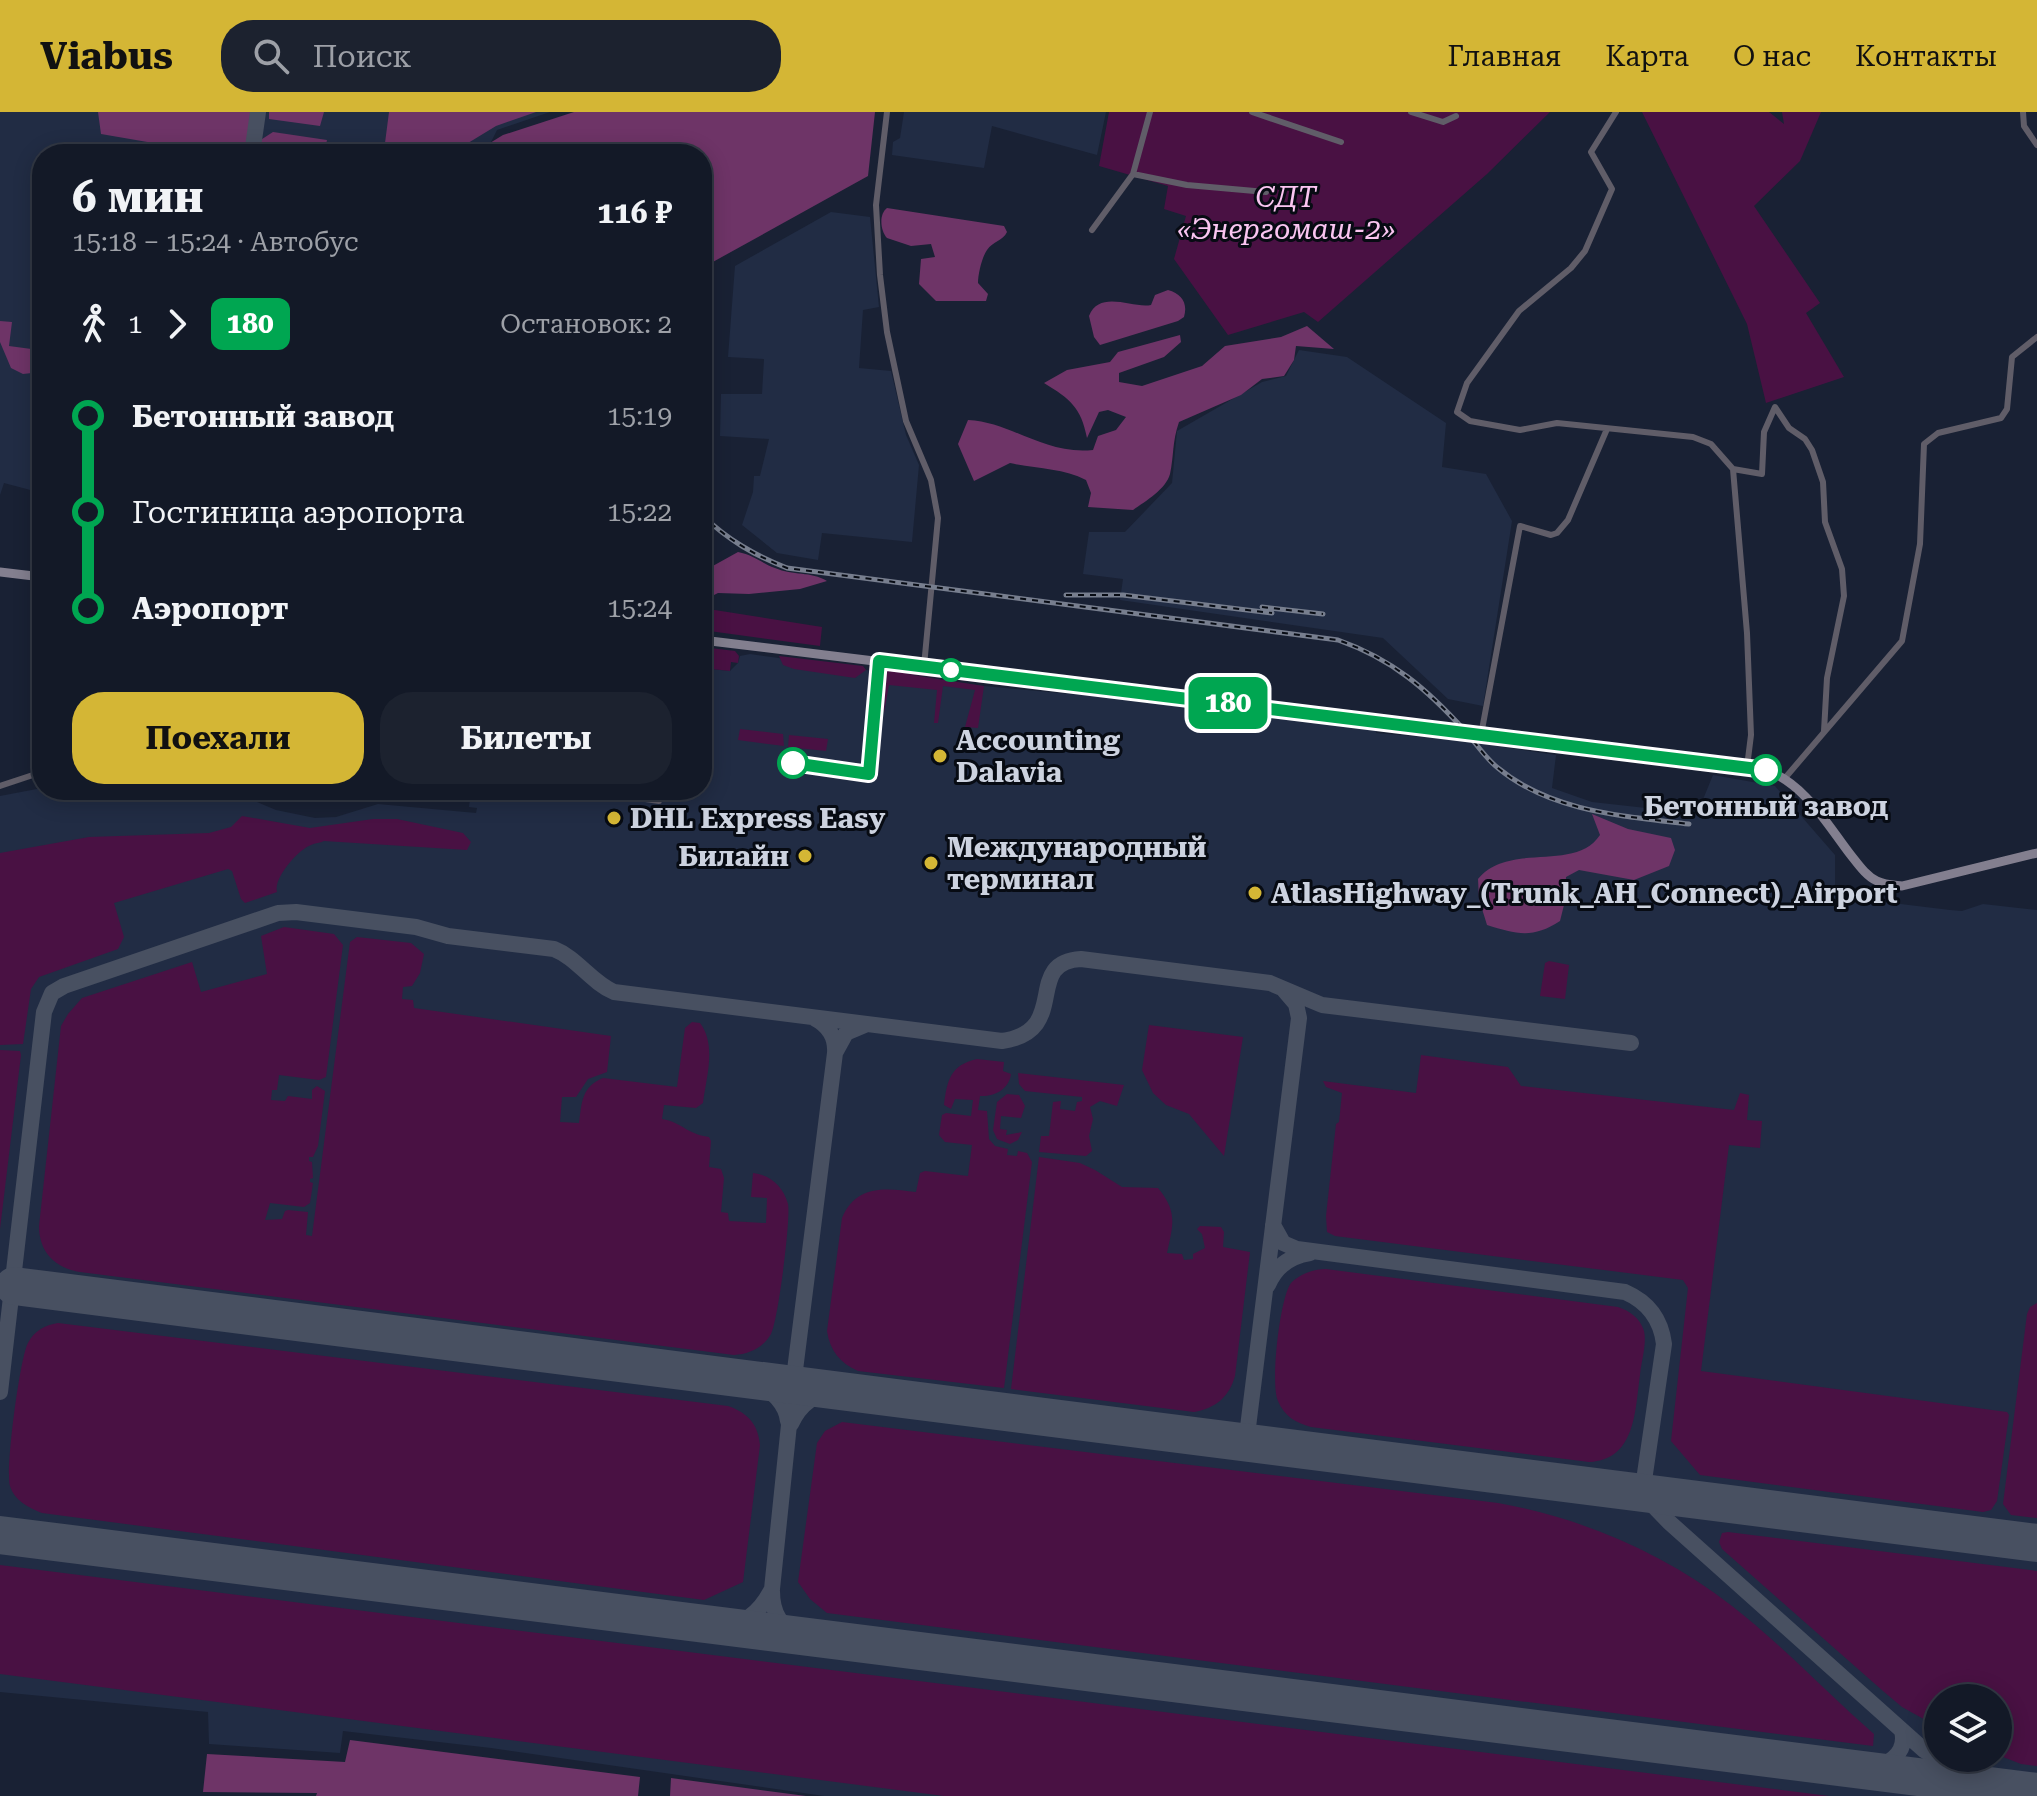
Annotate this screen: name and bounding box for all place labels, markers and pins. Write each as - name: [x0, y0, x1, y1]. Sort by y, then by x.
- unlabelled marker: [940, 659, 962, 681]
- place label: Accounting Dalavia: [956, 724, 1121, 789]
- marker: Accounting Dalavia: [931, 747, 949, 765]
- unlabelled marker: [778, 748, 808, 778]
- marker: Бетонный завод: [1751, 755, 1781, 785]
- place label: Бетонный завод: [1644, 790, 1888, 823]
- place label: DHL Express Easy: [630, 802, 885, 835]
- marker: DHL Express Easy: [605, 809, 623, 827]
- place label: Международный терминал: [947, 831, 1206, 896]
- place label: Билайн: [678, 840, 789, 873]
- marker: Билайн: [796, 847, 814, 865]
- marker: Международный терминал: [922, 854, 940, 872]
- place label: AtlasHighway_(Trunk_AH_Connect)_Airport: [1271, 877, 1898, 910]
- marker: AtlasHighway_(Trunk_AH_Connect)_Airport: [1246, 884, 1264, 902]

